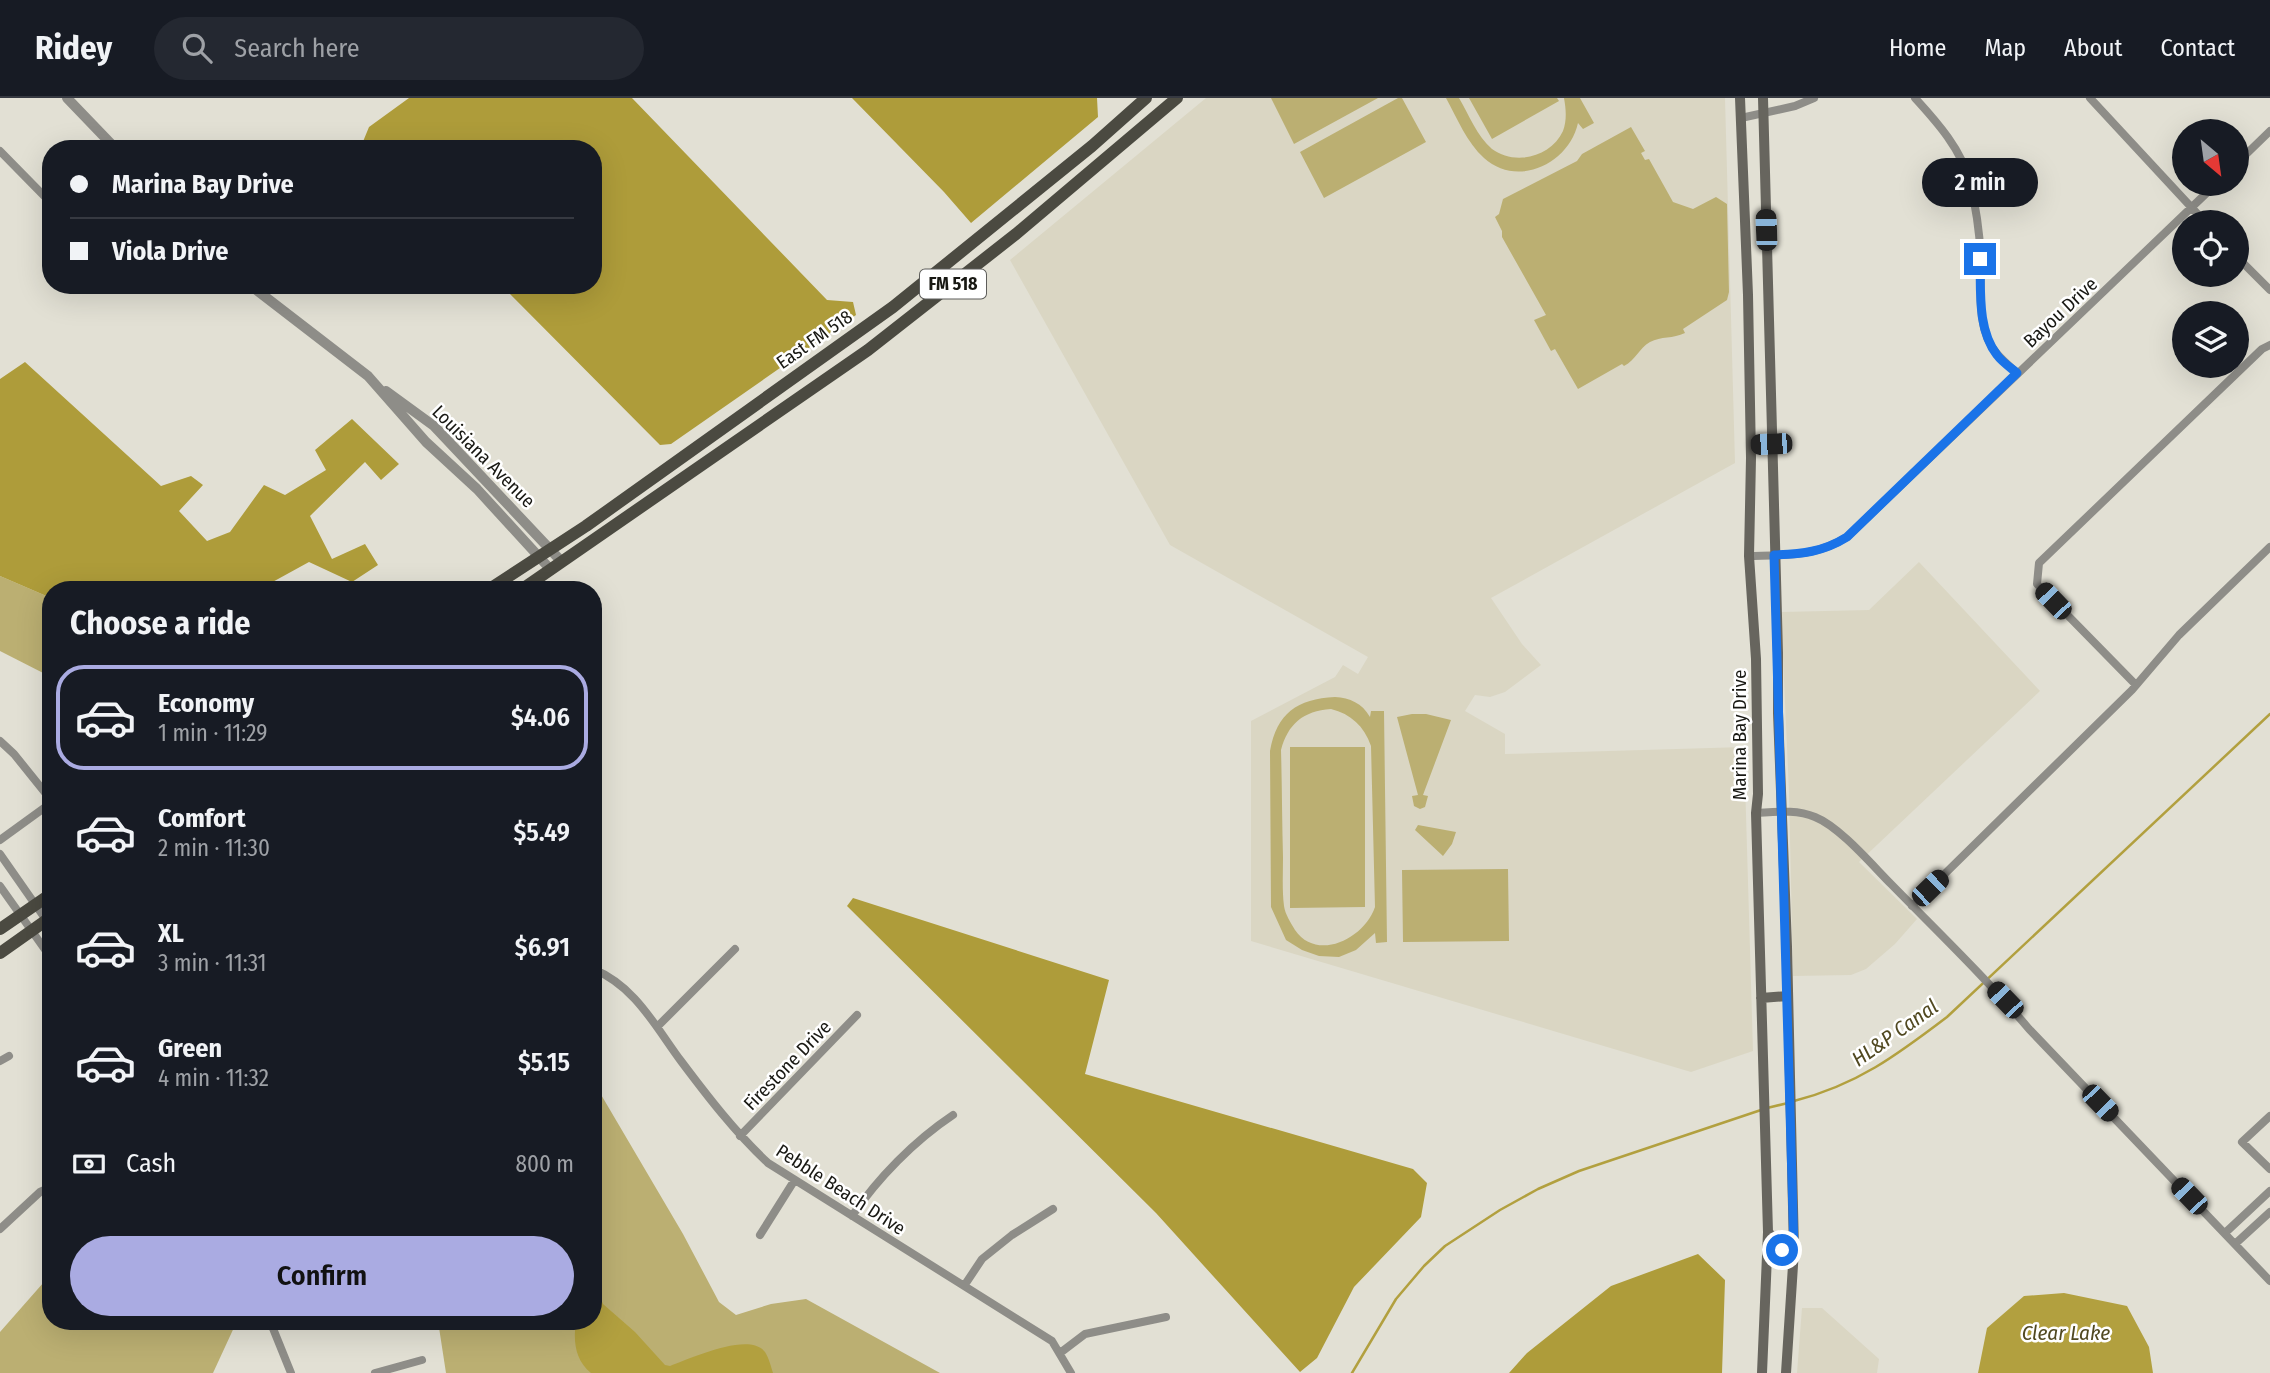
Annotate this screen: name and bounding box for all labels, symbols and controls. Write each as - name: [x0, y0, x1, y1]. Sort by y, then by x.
- search box: [154, 17, 644, 80]
- text: Ridey: [35, 28, 112, 68]
- icon: search: [178, 29, 216, 67]
- text: Search here: [234, 33, 360, 64]
- text: Home: [1889, 34, 1946, 62]
- text: Map: [1984, 34, 2026, 62]
- text: About: [2064, 34, 2122, 62]
- text: Contact: [2160, 34, 2235, 62]
- north arrow: [2172, 119, 2249, 196]
- map controls: [2172, 119, 2249, 378]
- callout: 2 min: [1922, 158, 2038, 206]
- text: 2 min: [1954, 168, 2006, 196]
- text: Marina Bay Drive: [112, 169, 294, 200]
- car: [1755, 209, 1778, 251]
- button: locate: [2172, 210, 2249, 287]
- text: Viola Drive: [112, 236, 228, 267]
- route end: [1964, 243, 1996, 275]
- road number: FM 518: [920, 270, 986, 299]
- street label: Bayou Drive: [2019, 272, 2102, 352]
- button: layers: [2172, 301, 2249, 378]
- street label: East FM 518: [772, 305, 857, 374]
- street label: Louisiana Avenue: [427, 400, 540, 513]
- car: [1750, 433, 1793, 455]
- car: [2031, 579, 2076, 623]
- text: Choose a ride: [70, 604, 251, 642]
- street label: Marina Bay Drive: [1728, 670, 1751, 800]
- icon: car: [74, 686, 137, 749]
- text: Economy: [158, 688, 254, 719]
- text: $4.06: [511, 702, 570, 733]
- text: 1 min · 11:29: [158, 719, 267, 747]
- icon: car: [74, 801, 137, 864]
- text: Comfort: [158, 803, 246, 834]
- text: $5.49: [513, 817, 570, 848]
- text: 2 min · 11:30: [158, 834, 270, 862]
- car: [1908, 866, 1953, 910]
- icon: car: [74, 916, 137, 979]
- text: XL: [158, 918, 184, 949]
- text: $6.91: [515, 932, 570, 963]
- text: 3 min · 11:31: [158, 949, 267, 977]
- car: [1983, 978, 2028, 1022]
- water label: HL&P Canal: [1847, 994, 1943, 1072]
- street label: Firestone Drive: [739, 1016, 836, 1115]
- icon: car: [74, 1031, 137, 1094]
- text: Green: [158, 1033, 222, 1064]
- text: $5.15: [518, 1047, 570, 1078]
- text: 4 min · 11:32: [158, 1064, 269, 1092]
- car: [2078, 1081, 2123, 1125]
- street label: Pebble Beach Drive: [772, 1139, 910, 1240]
- icon: cash: [70, 1145, 108, 1183]
- text: Cash: [126, 1148, 176, 1179]
- text: 800 m: [515, 1150, 574, 1178]
- car: [2167, 1174, 2212, 1218]
- route start: [1766, 1234, 1798, 1266]
- button: Confirm: [70, 1236, 574, 1316]
- water label: Clear Lake: [2022, 1320, 2110, 1346]

